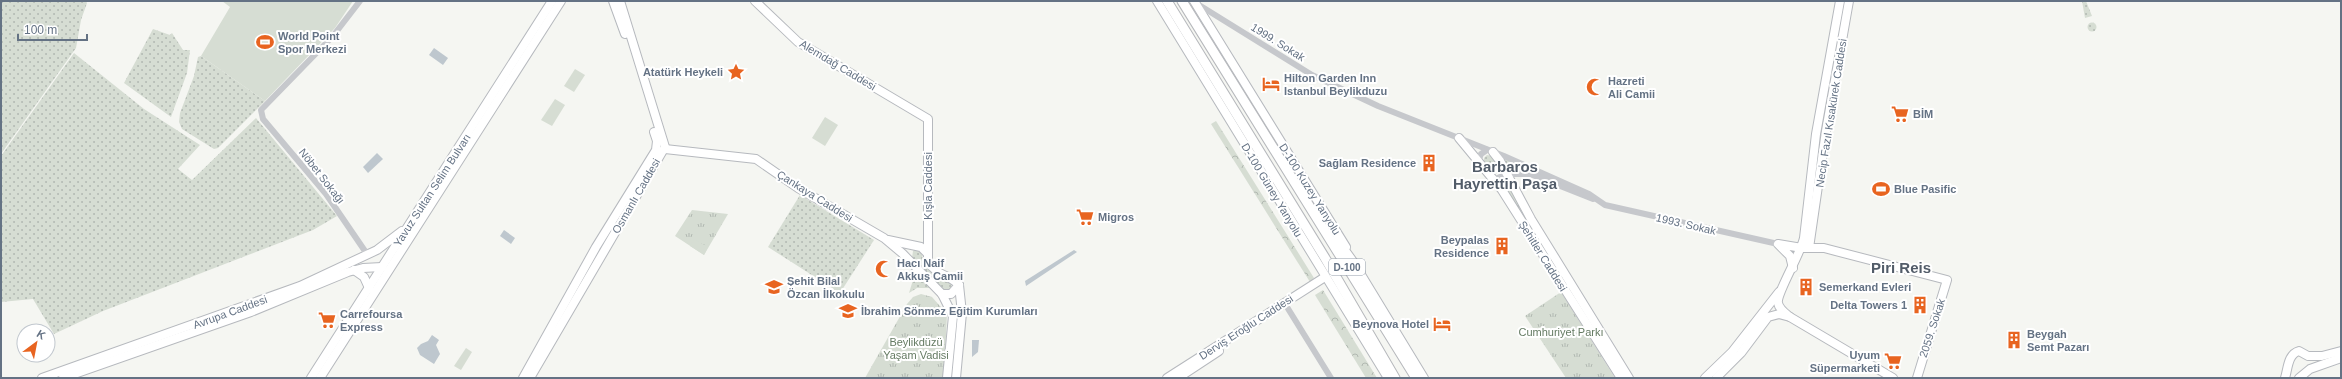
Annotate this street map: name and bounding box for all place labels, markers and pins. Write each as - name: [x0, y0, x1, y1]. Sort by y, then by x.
- place label: World Point Spor Merkezi: [278, 30, 346, 55]
- sports icon: World Point Spor Merkezi: [255, 32, 275, 52]
- place icon: Atatürk Heykeli: [726, 62, 746, 82]
- place label: Atatürk Heykeli: [643, 66, 723, 78]
- place label: Hilton Garden Inn Istanbul Beylikduzu: [1284, 72, 1387, 97]
- hotel icon: Hilton Garden Inn Istanbul Beylikduzu: [1261, 74, 1281, 94]
- place label: Hazreti Ali Camii: [1608, 75, 1655, 100]
- mosque icon: Hazreti Ali Camii: [1585, 77, 1605, 97]
- supermarket icon: BİM: [1890, 104, 1910, 124]
- place label: BİM: [1913, 108, 1933, 120]
- building icon: Sağlam Residence: [1419, 153, 1439, 173]
- place label: Sağlam Residence: [1319, 157, 1416, 169]
- sports icon: Blue Pasific: [1871, 179, 1891, 199]
- place label: Blue Pasific: [1894, 183, 1956, 195]
- supermarket icon: Migros: [1075, 207, 1095, 227]
- place label: Migros: [1098, 211, 1134, 223]
- place label: Beypalas Residence: [1434, 234, 1489, 259]
- building icon: Beypalas Residence: [1492, 236, 1512, 256]
- place label: Hacı Naif Akkuş Camii: [897, 257, 963, 282]
- mosque icon: Hacı Naif Akkuş Camii: [874, 259, 894, 279]
- place label: Şehit Bilal Özcan İlkokulu: [787, 275, 865, 300]
- school or university icon: Şehit Bilal Özcan İlkokulu: [764, 277, 784, 297]
- building icon: Semerkand Evleri: [1796, 277, 1816, 297]
- place label: Semerkand Evleri: [1819, 281, 1911, 293]
- building icon: Delta Towers 1: [1910, 295, 1930, 315]
- place label: Delta Towers 1: [1830, 299, 1907, 311]
- school or university icon: İbrahim Sönmez Eğitim Kurumları: [838, 301, 858, 321]
- place label: İbrahim Sönmez Eğitim Kurumları: [861, 305, 1038, 317]
- place label: Carrefoursa Express: [340, 308, 403, 333]
- supermarket icon: Carrefoursa Express: [317, 310, 337, 330]
- hotel icon: Beynova Hotel: [1432, 314, 1452, 334]
- place label: Beynova Hotel: [1353, 318, 1429, 330]
- place label: Beygah Semt Pazarı: [2027, 328, 2089, 353]
- building icon: Beygah Semt Pazarı: [2004, 330, 2024, 350]
- place label: Uyum Süpermarketi: [1810, 349, 1880, 374]
- supermarket icon: Uyum Süpermarketi: [1883, 351, 1903, 371]

